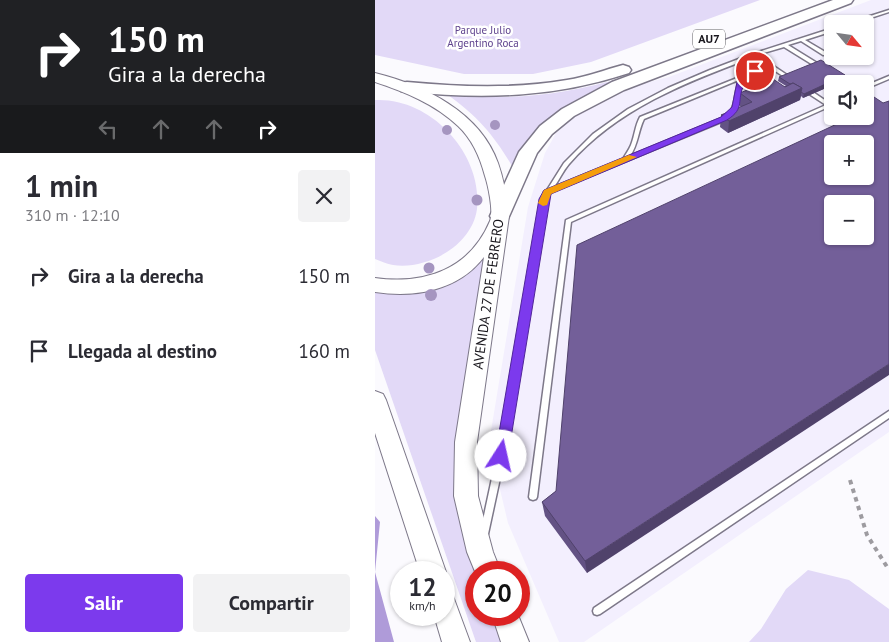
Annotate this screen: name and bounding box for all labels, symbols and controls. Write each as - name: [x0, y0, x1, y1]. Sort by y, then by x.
- north arrow: [824, 15, 874, 65]
- map controls: [824, 15, 874, 245]
- text: 150 m: [108, 16, 205, 62]
- icon: right: [25, 20, 90, 85]
- park label: Parque Julio Argentino Roca: [447, 23, 519, 50]
- road number: AU7: [693, 30, 725, 48]
- pin: [734, 50, 776, 92]
- icon: arrive: [741, 57, 769, 85]
- text: Gira a la derecha: [108, 60, 266, 88]
- button: sound: [824, 75, 874, 125]
- icon: left: [94, 115, 122, 143]
- icon: ahead: [147, 115, 175, 143]
- icon: ahead: [200, 115, 228, 143]
- icon: right: [253, 115, 281, 143]
- button: +: [824, 135, 874, 185]
- text: 1 min: [25, 166, 98, 205]
- button: close: [298, 170, 350, 222]
- button: −: [824, 195, 874, 245]
- text: 310 m · 12:10: [25, 205, 120, 225]
- street label: AVENIDA 27 DE FEBRERO: [469, 218, 507, 370]
- icon: right: [25, 262, 53, 290]
- text: Gira a la derecha: [68, 264, 204, 288]
- text: 150 m: [298, 264, 350, 288]
- icon: arrive: [25, 337, 53, 365]
- text: Llegada al destino: [68, 339, 217, 363]
- text: 160 m: [298, 339, 350, 363]
- position arrow: [474, 429, 526, 481]
- speed limit sign: 20: [465, 561, 530, 626]
- text: 12: [408, 571, 437, 603]
- button: Salir: [25, 574, 183, 632]
- button: Compartir: [193, 574, 350, 632]
- text: km/h: [409, 598, 436, 613]

